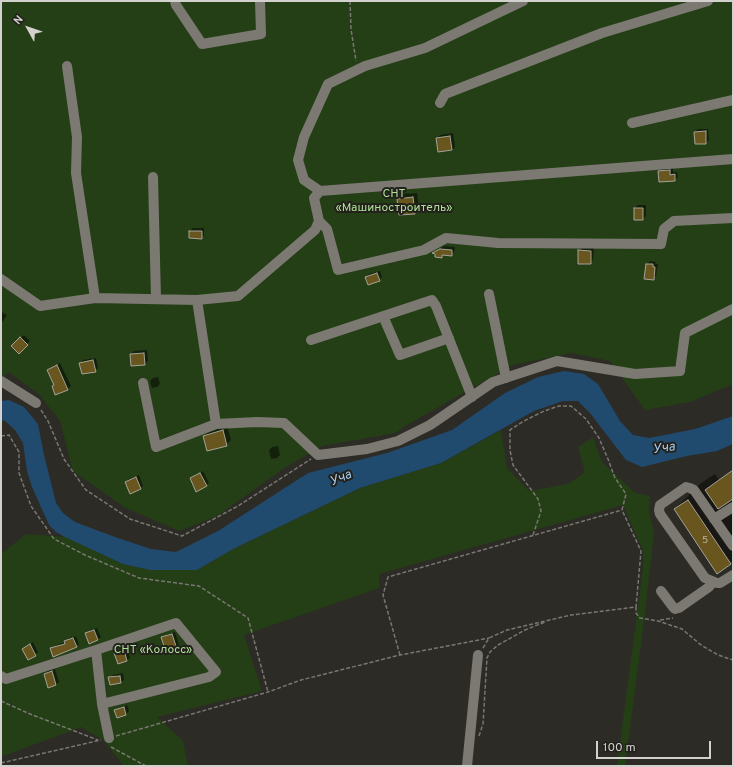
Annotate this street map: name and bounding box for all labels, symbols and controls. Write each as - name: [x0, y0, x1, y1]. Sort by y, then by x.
- north arrow: [8, 8, 48, 48]
- text: N: [11, 13, 27, 28]
- park label: СНТ «Машиностроитель»: [335, 188, 453, 216]
- water label: Уча: [652, 440, 676, 458]
- water label: Уча: [328, 467, 354, 491]
- house number: 5: [702, 535, 708, 547]
- park label: СНТ «Колосс»: [114, 644, 192, 658]
- scale bar: [598, 733, 713, 759]
- text: 100 m: [603, 740, 636, 756]

